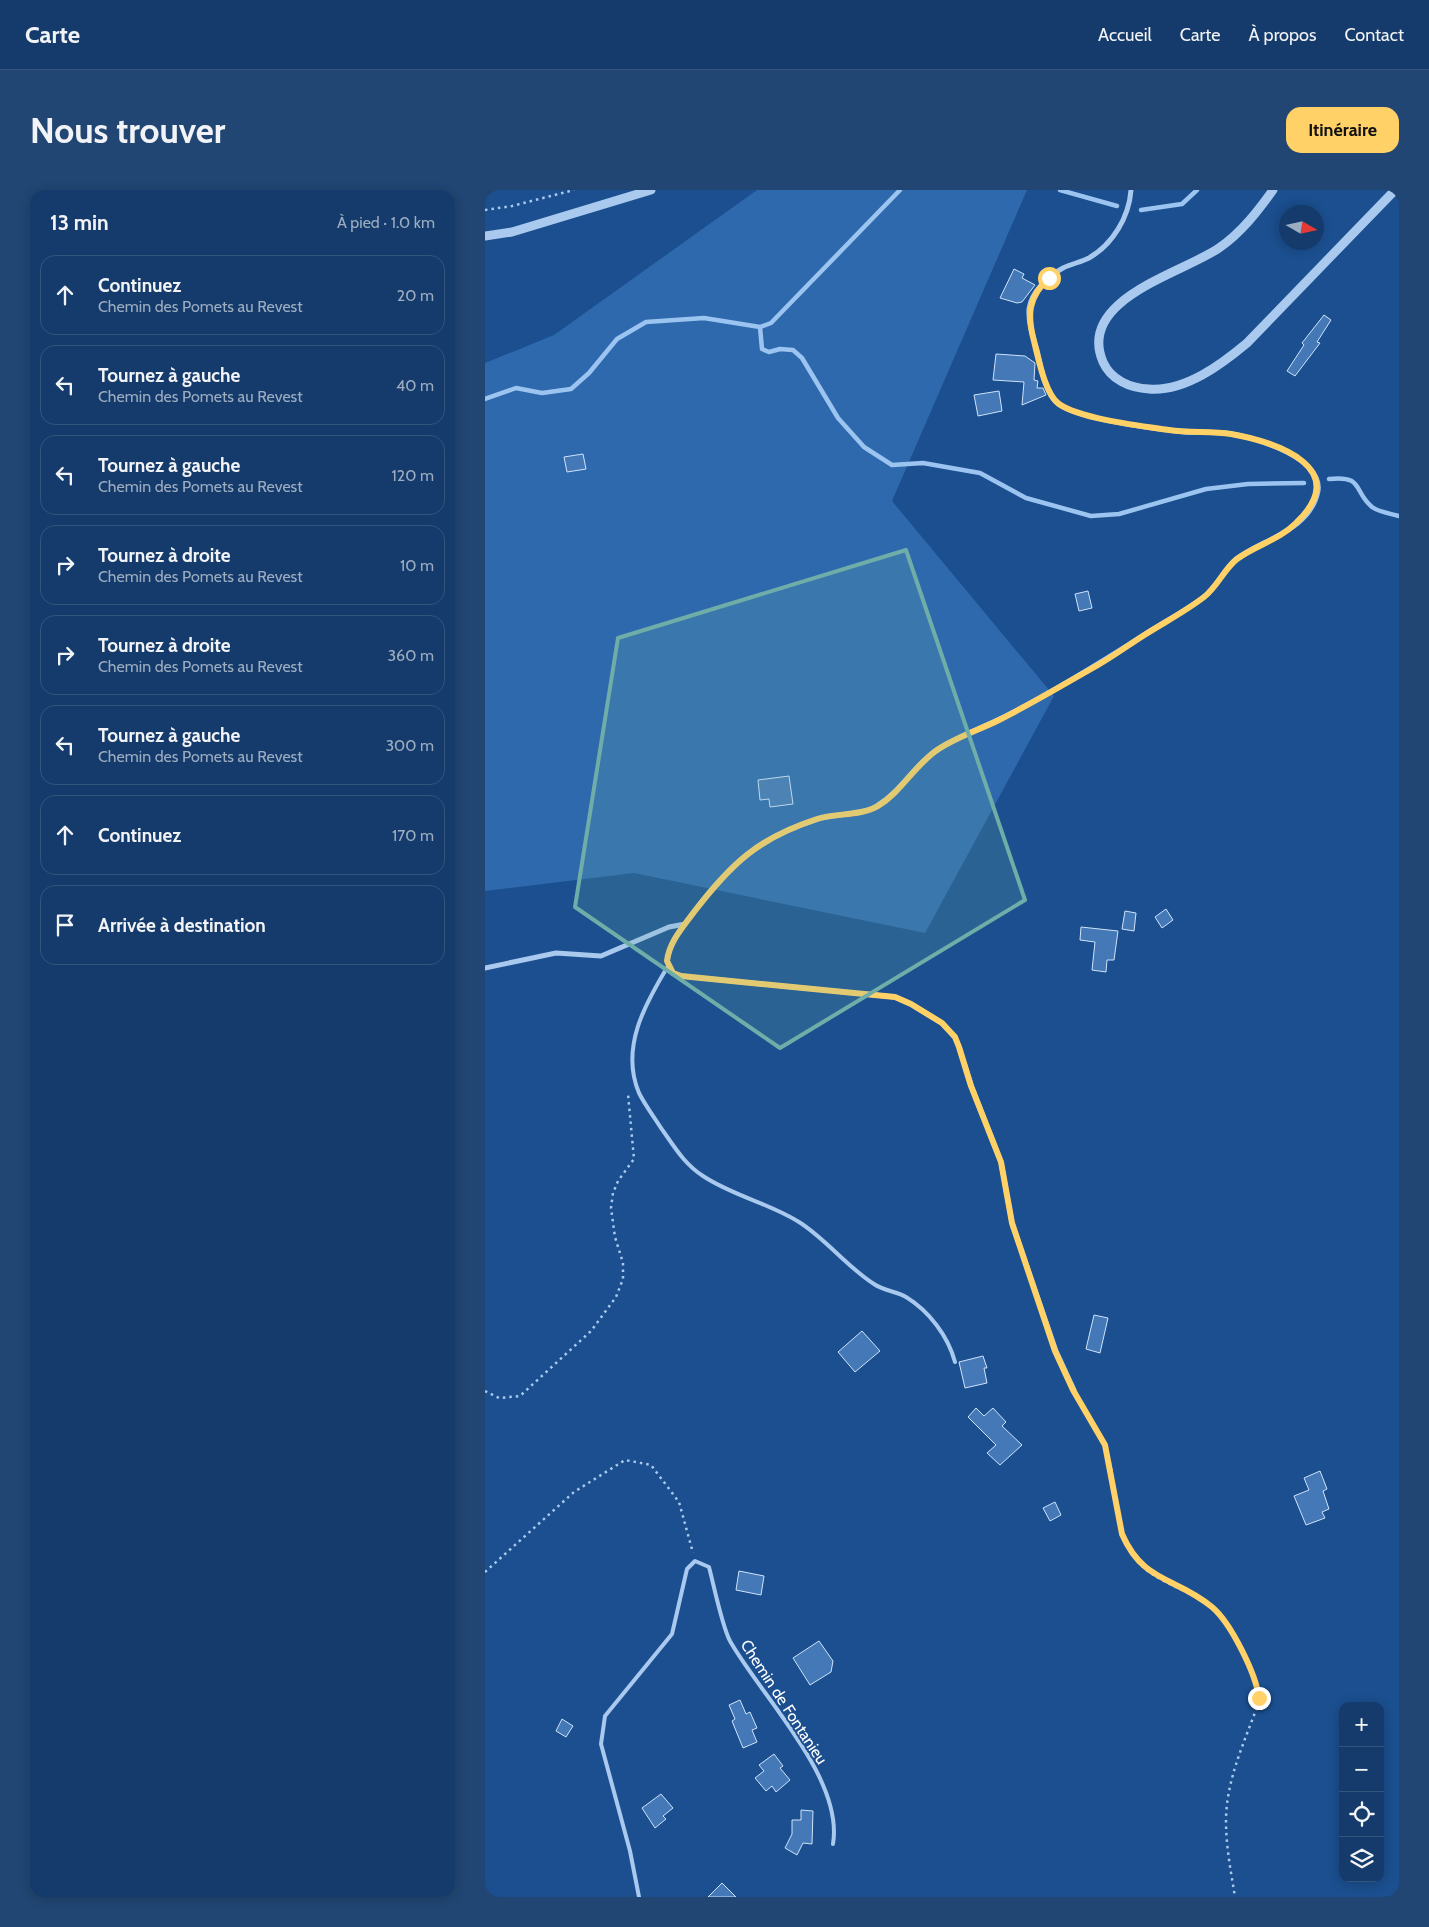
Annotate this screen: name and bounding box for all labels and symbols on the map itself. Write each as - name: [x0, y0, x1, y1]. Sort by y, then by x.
- north arrow: [1279, 205, 1324, 250]
- route start: [1038, 267, 1061, 290]
- street label: Chemin de Fontanieu: [737, 1636, 831, 1768]
- route end: [1248, 1687, 1271, 1710]

